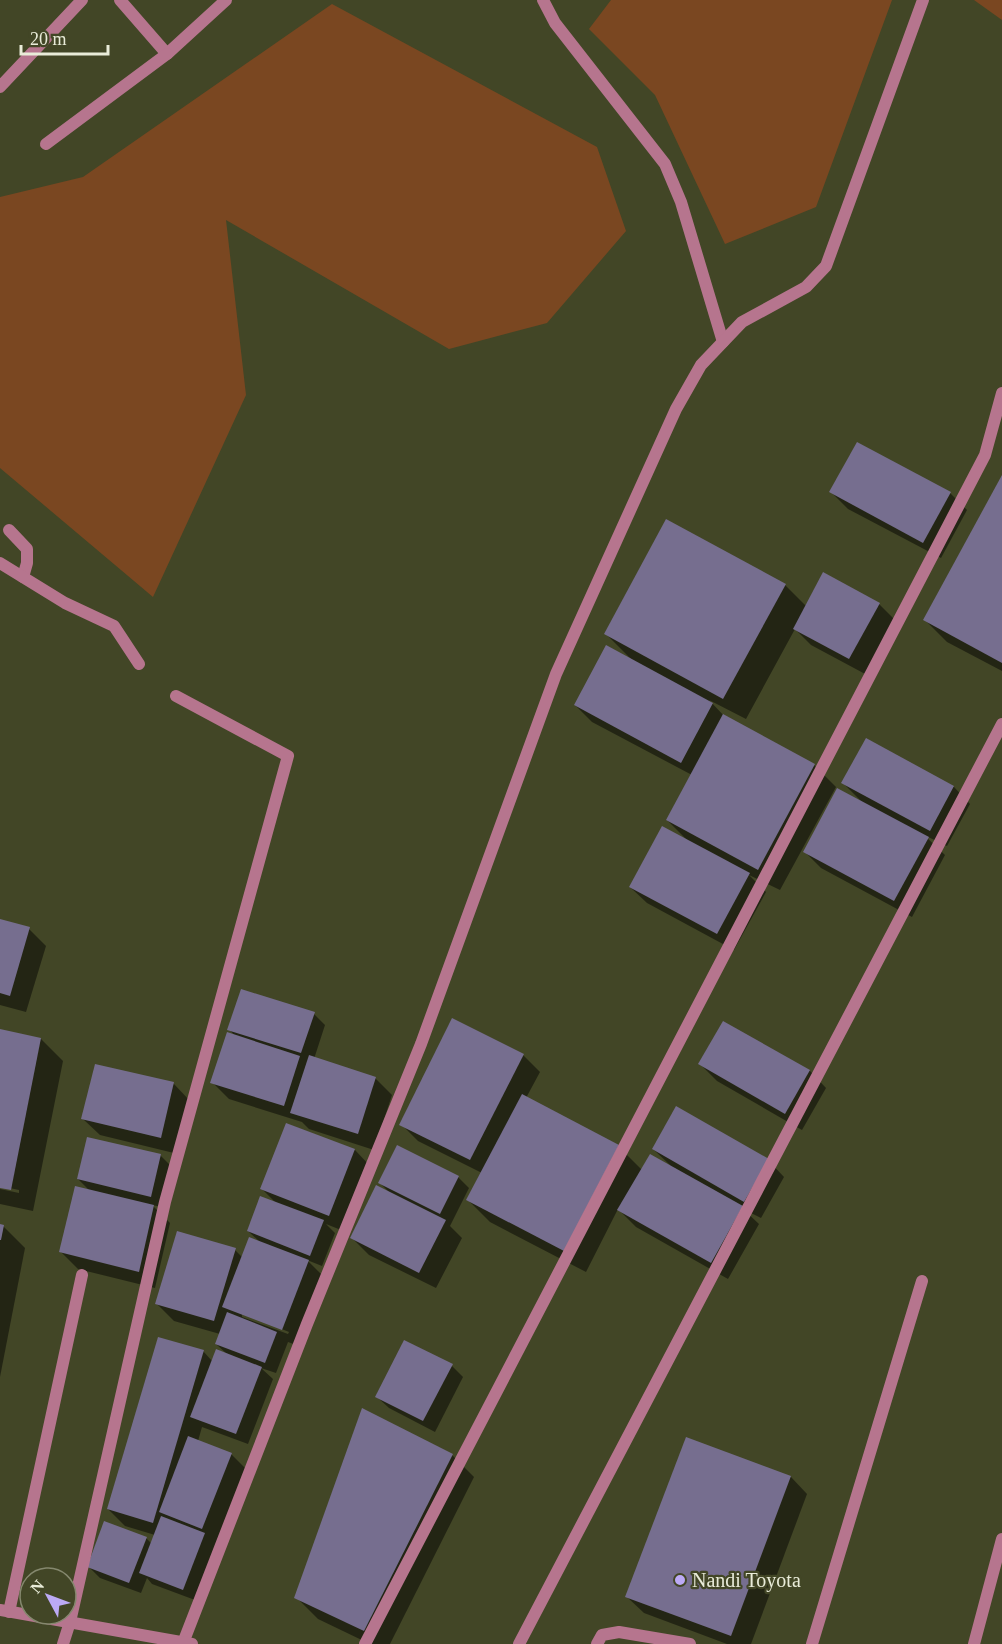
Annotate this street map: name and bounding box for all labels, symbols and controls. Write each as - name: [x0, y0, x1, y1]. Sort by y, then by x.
- scale bar: [21, 18, 108, 56]
- text: 20 m: [30, 29, 67, 49]
- north arrow: [18, 1566, 78, 1626]
- place label: Nandi Toyota: [692, 1569, 801, 1592]
- marker: Nandi Toyota: [673, 1573, 687, 1587]
- text: N: [27, 1576, 48, 1596]

